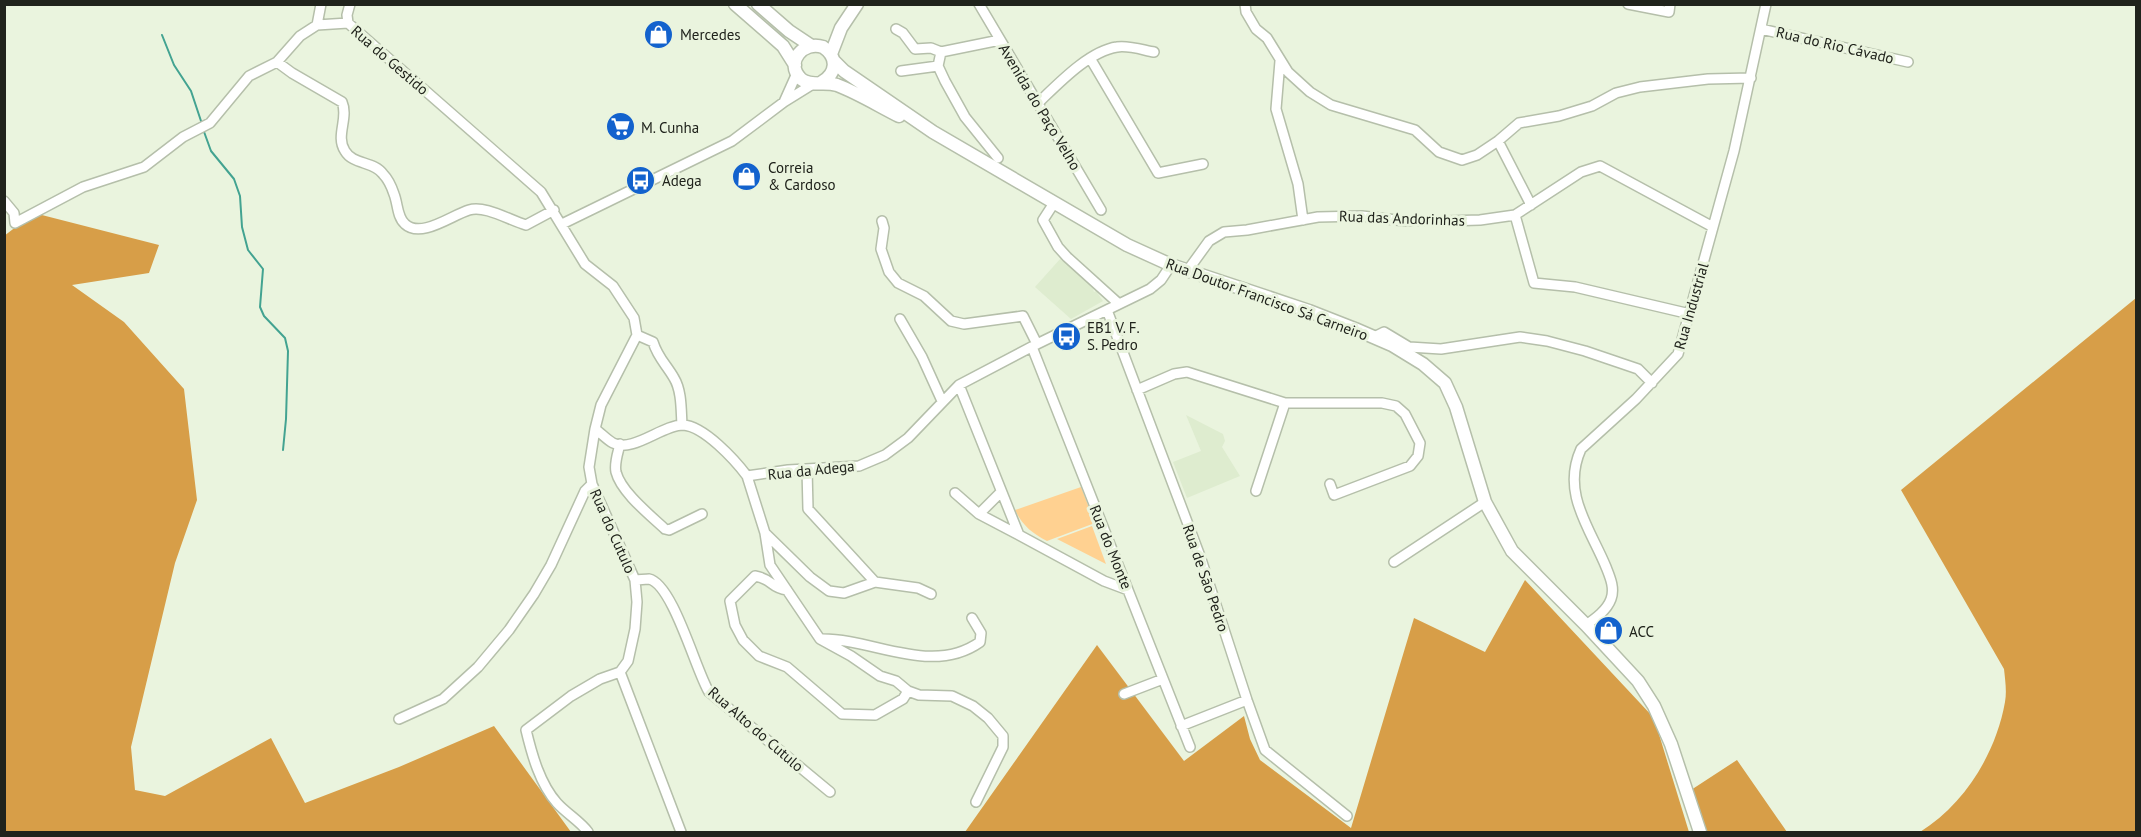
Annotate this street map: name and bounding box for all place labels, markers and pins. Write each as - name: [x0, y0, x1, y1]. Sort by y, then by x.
- shop icon: Mercedes: [643, 18, 675, 50]
- place label: Mercedes: [680, 25, 741, 44]
- supermarket icon: M. Cunha: [604, 111, 636, 143]
- place label: M. Cunha: [641, 118, 699, 137]
- place label: Correia & Cardoso: [768, 158, 836, 194]
- shop icon: Correia & Cardoso: [731, 160, 763, 192]
- bus stop icon: Adega: [625, 164, 657, 196]
- place label: Adega: [662, 171, 702, 190]
- place label: EB1 V. F. S. Pedro: [1087, 318, 1140, 354]
- bus stop icon: EB1 V. F. S. Pedro: [1050, 320, 1082, 352]
- shop icon: ACC: [1592, 615, 1624, 647]
- place label: ACC: [1629, 622, 1654, 641]

